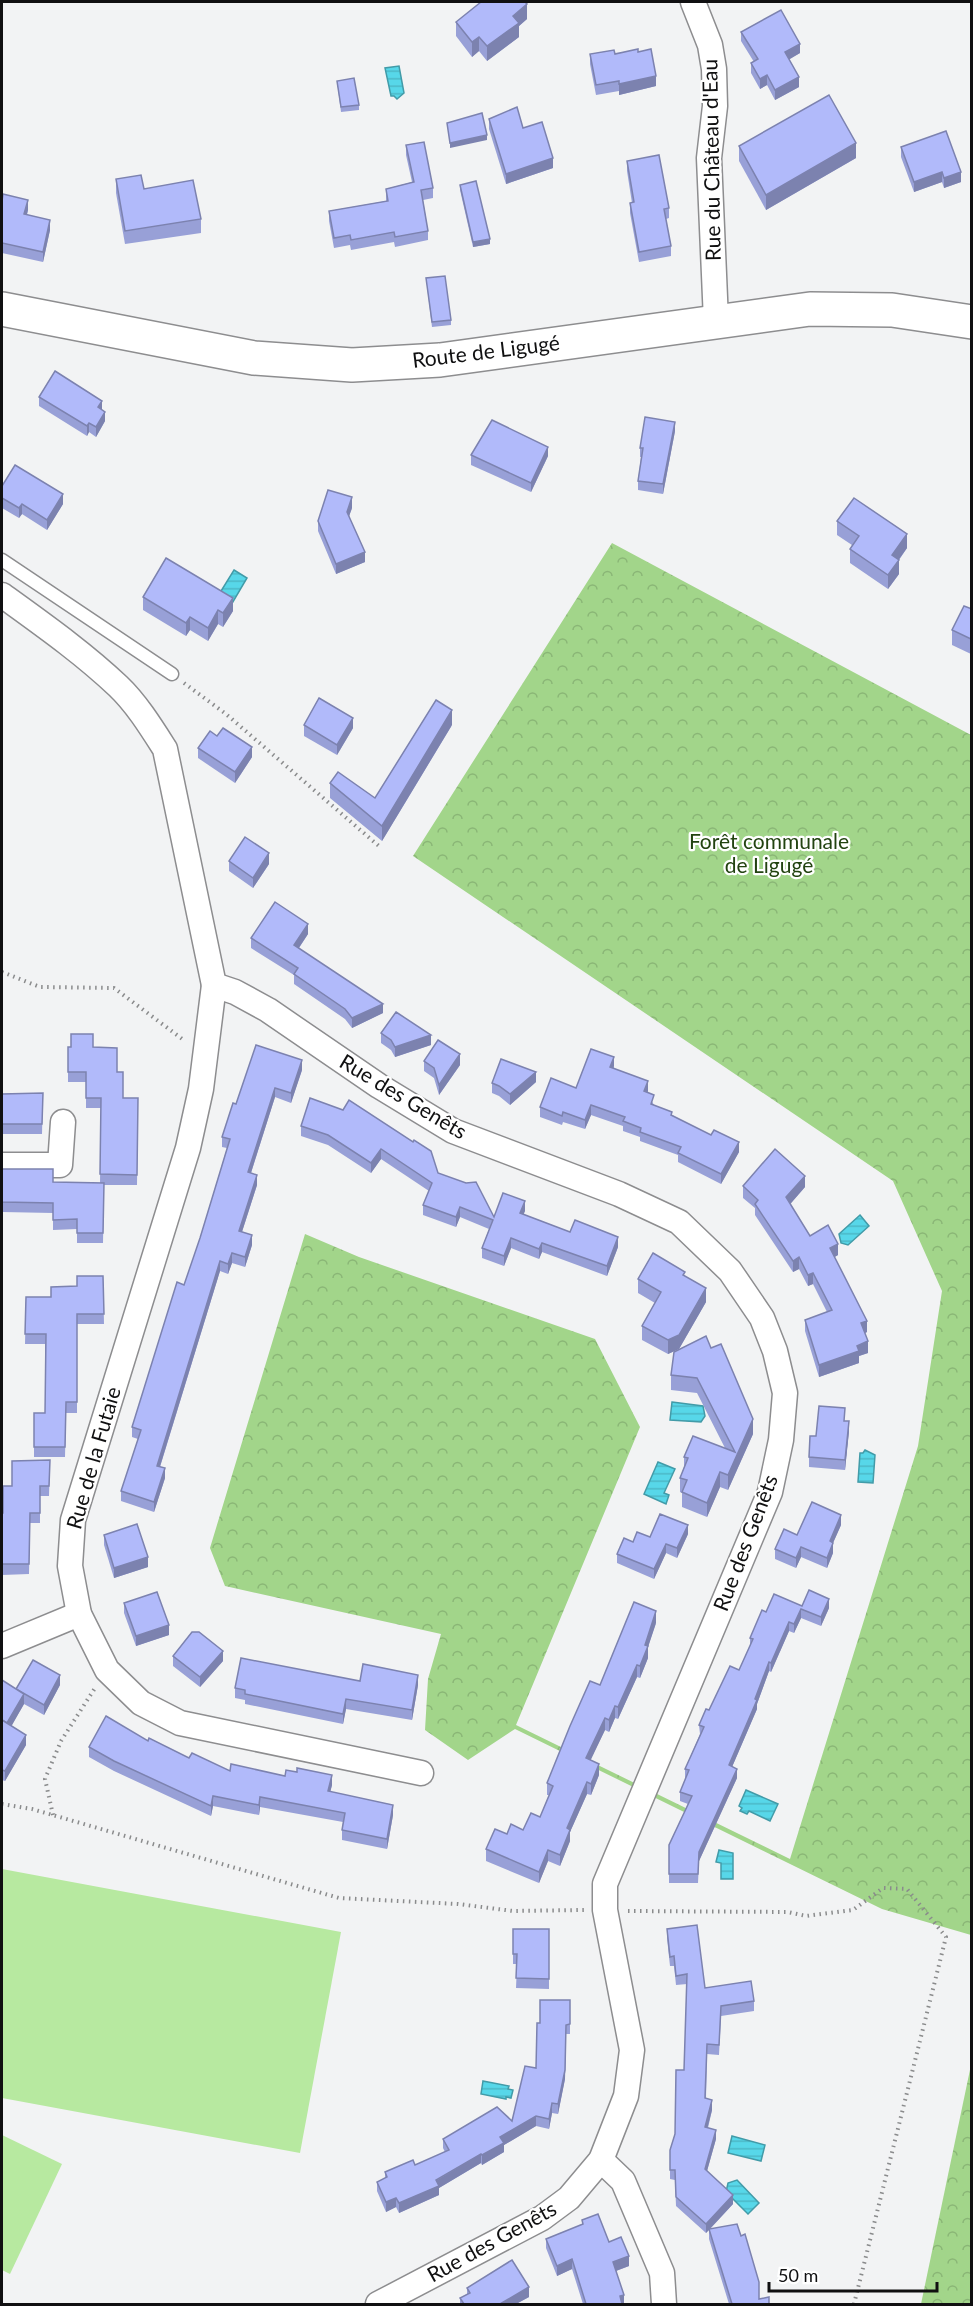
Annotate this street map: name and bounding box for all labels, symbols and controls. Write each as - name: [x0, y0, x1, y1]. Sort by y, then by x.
- street label: Rue du Château d'Eau: [696, 59, 725, 261]
- street label: Route de Ligugé: [411, 329, 561, 372]
- park label: Forêt communale de Ligugé: [689, 828, 849, 877]
- street label: Rue des Genêts: [336, 1048, 472, 1143]
- street label: Rue de la Futaie: [60, 1384, 125, 1532]
- street label: Rue des Genêts: [707, 1471, 782, 1614]
- street label: Rue des Genêts: [422, 2195, 560, 2286]
- scale bar: [769, 2255, 937, 2293]
- text: 50 m: [778, 2264, 818, 2286]

